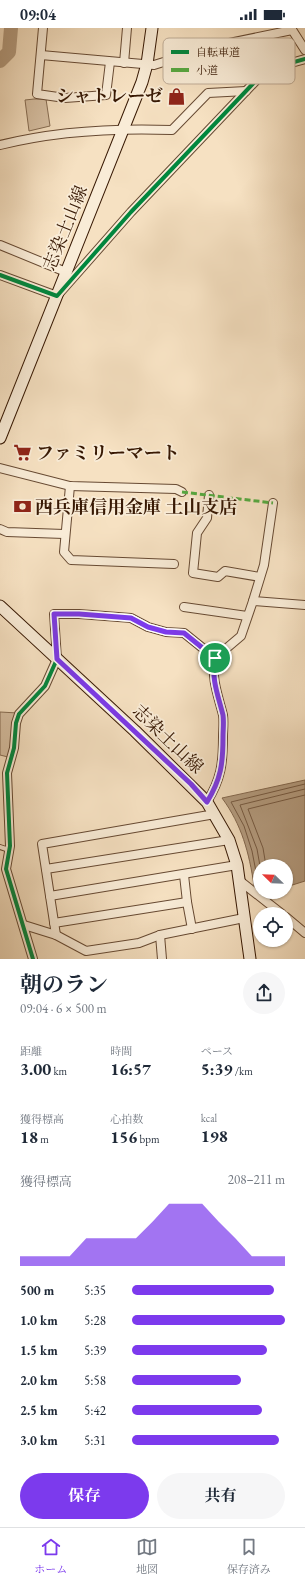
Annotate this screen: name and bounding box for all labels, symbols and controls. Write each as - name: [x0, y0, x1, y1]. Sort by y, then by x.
- text: 09:04: [20, 5, 56, 24]
- legend: [163, 38, 295, 84]
- text: 自転車道: [196, 45, 240, 59]
- text: 小道: [196, 63, 218, 77]
- place label: シャトレーゼ: [56, 84, 163, 107]
- shop icon: シャトレーゼ: [166, 86, 186, 106]
- street label: 志染土山線: [37, 182, 92, 274]
- place label: ファミリーマート: [36, 441, 180, 464]
- supermarket icon: ファミリーマート: [13, 443, 33, 463]
- place label: 西兵庫信用金庫 土山支店: [35, 495, 237, 518]
- bank icon: 西兵庫信用金庫 土山支店: [12, 497, 32, 517]
- pin: [198, 641, 232, 675]
- icon: arrive: [204, 647, 226, 669]
- street label: 志染土山線: [128, 699, 209, 778]
- north arrow: [253, 859, 293, 899]
- map controls: [253, 859, 293, 947]
- button: locate: [253, 907, 293, 947]
- text: 朝のラン: [20, 970, 108, 999]
- button: share: [243, 972, 285, 1014]
- text: 09:04 · 6 × 500 m: [20, 1000, 107, 1017]
- text: 距離: [20, 1044, 42, 1058]
- text: 時間: [110, 1044, 132, 1058]
- text: ペース: [201, 1044, 233, 1058]
- text: 3.00: [20, 1058, 51, 1080]
- text: 16:57: [110, 1058, 151, 1080]
- text: 5:39: [201, 1058, 232, 1080]
- text: km: [51, 1064, 67, 1078]
- text: /km: [232, 1064, 253, 1078]
- text: kcal: [201, 1111, 217, 1125]
- text: 獲得標高: [20, 1112, 64, 1126]
- text: 心拍数: [110, 1112, 143, 1126]
- text: 198: [201, 1125, 228, 1147]
- text: 18: [20, 1126, 38, 1148]
- text: 156: [110, 1126, 137, 1148]
- text: m: [38, 1132, 49, 1146]
- text: bpm: [137, 1132, 159, 1146]
- text: 208–211 m: [228, 1171, 285, 1188]
- text: 獲得標高: [20, 1173, 72, 1190]
- text: 500 m: [20, 1282, 54, 1299]
- text: 5:35: [84, 1282, 106, 1299]
- text: 1.0 km: [20, 1312, 58, 1329]
- text: 5:28: [84, 1312, 106, 1329]
- text: 1.5 km: [20, 1342, 58, 1359]
- text: 5:39: [84, 1342, 106, 1359]
- text: 2.0 km: [20, 1372, 58, 1389]
- text: 5:58: [84, 1372, 106, 1389]
- text: 2.5 km: [20, 1402, 58, 1419]
- text: 5:42: [84, 1402, 106, 1419]
- text: 3.0 km: [20, 1432, 58, 1449]
- text: 5:31: [84, 1432, 106, 1449]
- button: 保存: [20, 1473, 149, 1519]
- button: 共有: [157, 1473, 285, 1519]
- tab: ホーム: [34, 1536, 67, 1576]
- tab: 地図: [136, 1536, 158, 1576]
- tab: 保存済み: [227, 1536, 271, 1576]

